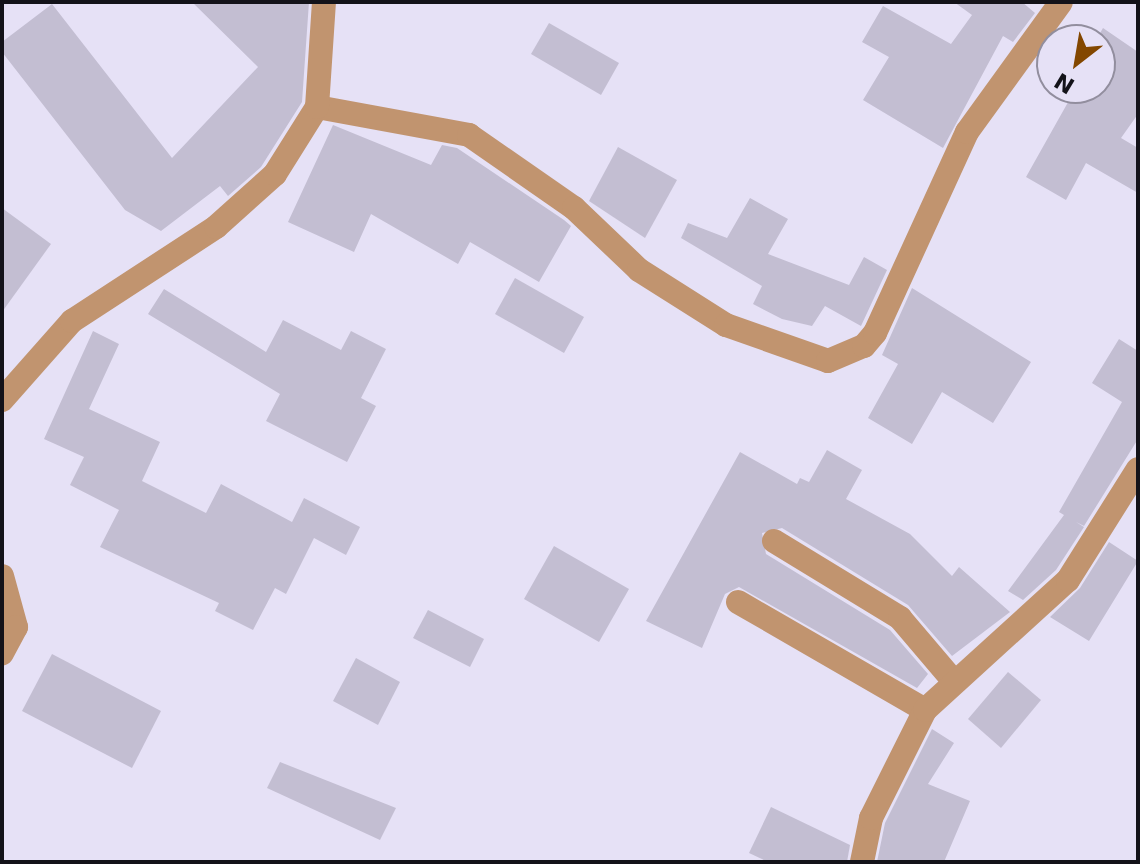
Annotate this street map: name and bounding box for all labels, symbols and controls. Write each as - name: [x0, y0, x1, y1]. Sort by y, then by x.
- north arrow: [1036, 24, 1116, 104]
- text: N: [1050, 68, 1079, 99]

